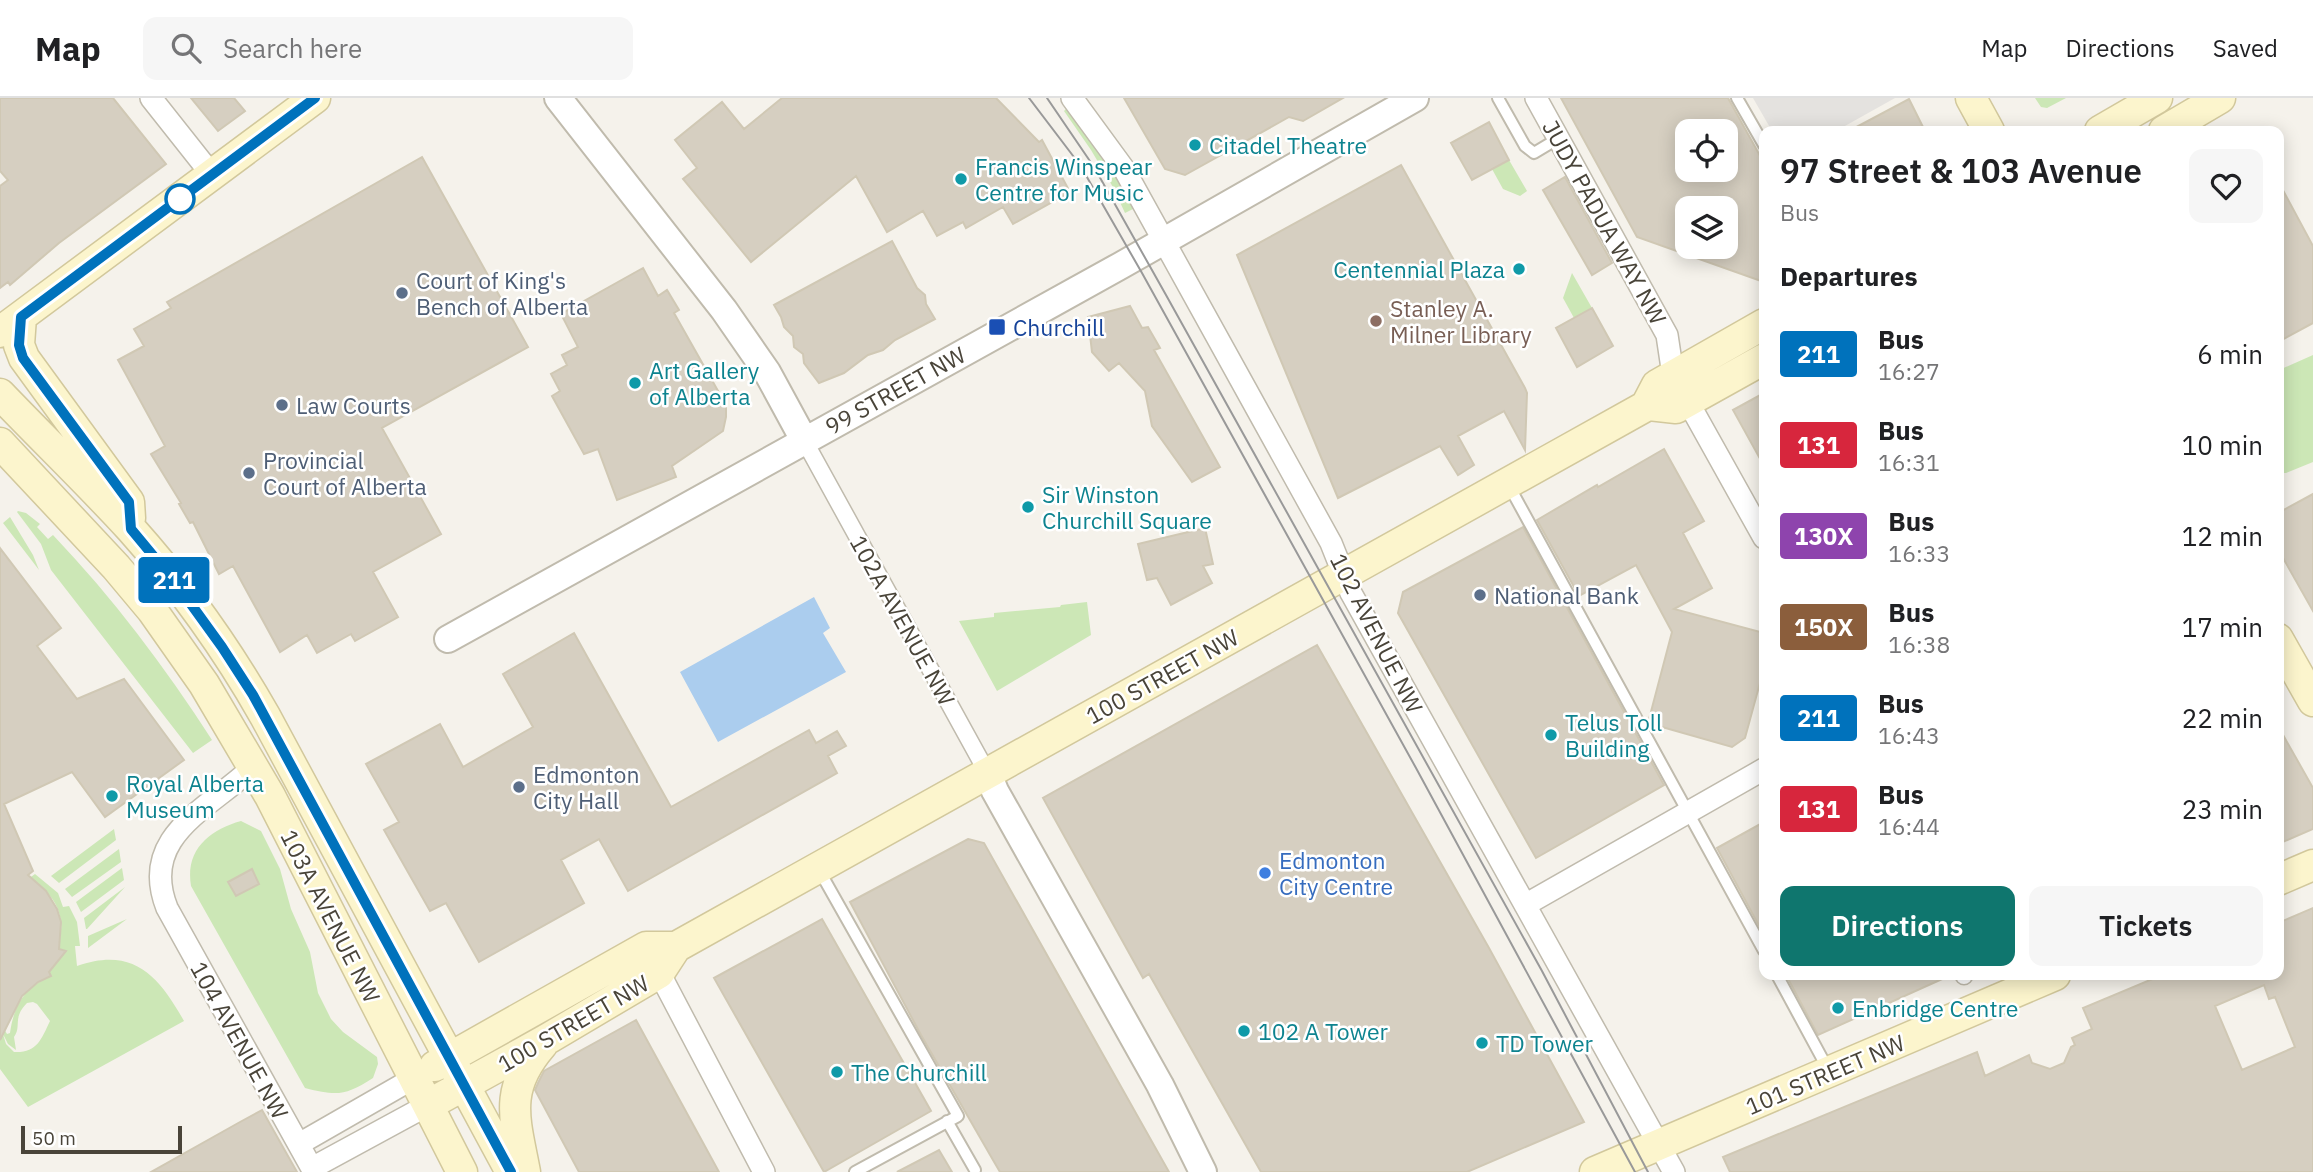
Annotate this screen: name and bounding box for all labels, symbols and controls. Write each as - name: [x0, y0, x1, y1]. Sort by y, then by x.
- search box: [143, 17, 633, 80]
- text: Map: [35, 27, 101, 70]
- icon: search: [167, 29, 205, 67]
- text: Search here: [223, 31, 362, 65]
- text: Map: [1981, 32, 2027, 64]
- text: Directions: [2065, 32, 2175, 64]
- text: Saved: [2213, 32, 2278, 64]
- street label: JUDY PADUA WAY NW: [1536, 114, 1674, 330]
- map controls: [1675, 119, 1738, 259]
- button: locate: [1675, 119, 1738, 182]
- place label: Citadel Theatre: [1209, 130, 1367, 160]
- marker: Citadel Theatre: [1187, 137, 1203, 153]
- text: 97 Street & 103 Avenue: [1780, 149, 2142, 192]
- button: heart: [2189, 149, 2263, 223]
- place label: Francis Winspear Centre for Music: [975, 151, 1153, 207]
- marker: Francis Winspear Centre for Music: [953, 171, 969, 187]
- unlabelled marker: [165, 184, 195, 214]
- button: layers: [1675, 196, 1738, 259]
- text: Bus: [1780, 197, 1819, 227]
- place label: Centennial Plaza: [1333, 254, 1505, 284]
- text: Departures: [1780, 259, 1918, 293]
- marker: Centennial Plaza: [1511, 261, 1527, 277]
- place label: Court of King's Bench of Alberta: [416, 265, 588, 321]
- marker: Court of King's Bench of Alberta: [394, 285, 410, 301]
- place label: Stanley A. Milner Library: [1390, 293, 1532, 349]
- place label: Churchill: [1013, 312, 1105, 342]
- marker: Stanley A. Milner Library: [1368, 313, 1384, 329]
- marker: Churchill: [987, 317, 1007, 337]
- text: Bus: [1878, 322, 1924, 356]
- text: 6 min: [2197, 337, 2263, 371]
- text: 211: [1797, 338, 1840, 370]
- street label: 99 STREET NW: [819, 339, 971, 441]
- place label: Art Gallery of Alberta: [649, 355, 760, 411]
- text: 16:27: [1878, 356, 1940, 386]
- marker: Art Gallery of Alberta: [627, 375, 643, 391]
- place label: Law Courts: [296, 390, 411, 420]
- marker: Law Courts: [274, 397, 290, 413]
- text: Bus: [1878, 413, 1924, 447]
- text: 10 min: [2182, 428, 2263, 462]
- text: 131: [1797, 429, 1840, 461]
- place label: Provincial Court of Alberta: [263, 445, 427, 501]
- text: 16:31: [1878, 447, 1940, 477]
- marker: Provincial Court of Alberta: [241, 465, 257, 481]
- place label: Sir Winston Churchill Square: [1042, 479, 1212, 535]
- marker: Sir Winston Churchill Square: [1020, 499, 1036, 515]
- text: Bus: [1888, 504, 1934, 538]
- text: 12 min: [2182, 519, 2263, 553]
- text: 130X: [1794, 520, 1853, 552]
- street label: 102A AVENUE NW: [844, 530, 962, 711]
- text: 16:33: [1888, 538, 1950, 568]
- street label: 102 AVENUE NW: [1324, 548, 1430, 718]
- line badge: 211: [134, 557, 214, 603]
- text: 211: [152, 564, 196, 596]
- place label: National Bank: [1494, 580, 1639, 610]
- marker: National Bank: [1472, 587, 1488, 603]
- text: Bus: [1888, 595, 1934, 629]
- text: 17 min: [2182, 610, 2263, 644]
- text: 150X: [1794, 611, 1853, 643]
- street label: 100 STREET NW: [1080, 621, 1244, 730]
- text: 16:38: [1888, 629, 1950, 659]
- text: Bus: [1878, 686, 1924, 720]
- text: 22 min: [2182, 701, 2263, 735]
- text: 211: [1797, 702, 1840, 734]
- place label: Telus Toll Building: [1565, 707, 1662, 763]
- text: 16:43: [1878, 720, 1940, 750]
- marker: Telus Toll Building: [1543, 727, 1559, 743]
- place label: Edmonton City Hall: [533, 759, 639, 815]
- place label: Royal Alberta Museum: [126, 768, 264, 824]
- text: Bus: [1878, 777, 1924, 811]
- marker: Edmonton City Hall: [511, 779, 527, 795]
- marker: Royal Alberta Museum: [104, 788, 120, 804]
- text: 23 min: [2182, 792, 2263, 826]
- text: 131: [1797, 793, 1840, 825]
- text: 16:44: [1878, 811, 1940, 841]
- street label: 103A AVENUE NW: [274, 824, 388, 1008]
- place label: Edmonton City Centre: [1279, 845, 1393, 901]
- marker: Edmonton City Centre: [1257, 865, 1273, 881]
- button: Directions: [1780, 886, 2015, 966]
- button: Tickets: [2029, 886, 2263, 966]
- street label: 104 AVENUE NW: [184, 956, 296, 1124]
- street label: 100 STREET NW: [492, 967, 655, 1078]
- place label: Enbridge Centre: [1852, 993, 2018, 1023]
- marker: Enbridge Centre: [1830, 1000, 1846, 1016]
- place label: 102 A Tower: [1258, 1016, 1389, 1046]
- marker: 102 A Tower: [1236, 1023, 1252, 1039]
- street label: 101 STREET NW: [1741, 1027, 1910, 1121]
- place label: TD Tower: [1496, 1028, 1594, 1058]
- marker: TD Tower: [1474, 1035, 1490, 1051]
- place label: The Churchill: [851, 1057, 987, 1087]
- marker: The Churchill: [829, 1064, 845, 1080]
- scale bar: [21, 1123, 182, 1155]
- text: 50 m: [32, 1126, 76, 1150]

